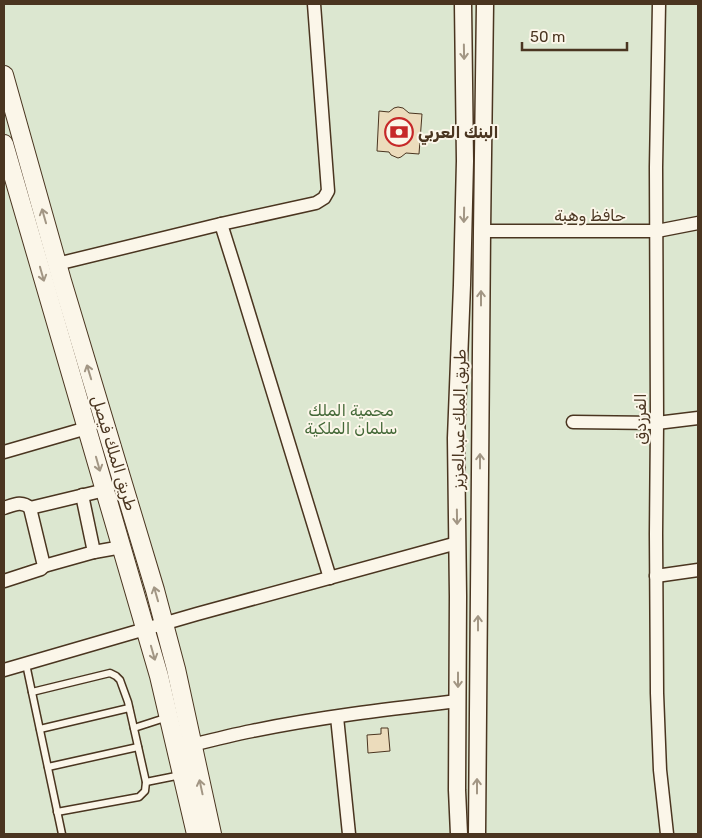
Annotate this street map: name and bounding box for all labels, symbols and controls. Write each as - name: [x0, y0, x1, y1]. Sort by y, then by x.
- scale bar: [522, 20, 627, 52]
- text: 50 m: [530, 28, 565, 46]
- one-way arrow: [459, 44, 468, 60]
- bank icon: البنك العربي: [384, 117, 414, 147]
- place label: البنك العربي: [418, 123, 499, 145]
- street label: حافظ وهبة: [554, 206, 626, 226]
- one-way arrow: [459, 207, 468, 223]
- one-way arrow: [38, 208, 48, 224]
- one-way arrow: [38, 266, 48, 282]
- one-way arrow: [476, 290, 486, 306]
- street label: طريق الملك عبدالعزيز: [448, 349, 471, 490]
- one-way arrow: [84, 364, 94, 380]
- street label: طريق الملك فيصل: [86, 393, 141, 513]
- street label: الفرزدق: [631, 393, 651, 445]
- park label: محمية الملك سلمان الملكية: [305, 401, 397, 438]
- one-way arrow: [475, 453, 485, 469]
- one-way arrow: [93, 455, 103, 471]
- one-way arrow: [452, 509, 462, 525]
- one-way arrow: [150, 587, 160, 603]
- one-way arrow: [474, 615, 483, 631]
- one-way arrow: [149, 645, 158, 661]
- one-way arrow: [453, 672, 463, 688]
- one-way arrow: [472, 778, 482, 794]
- one-way arrow: [196, 779, 205, 795]

